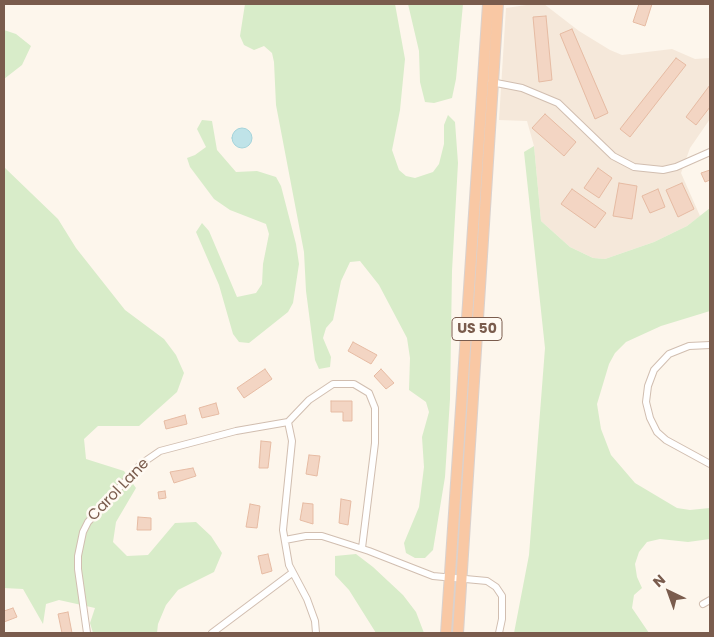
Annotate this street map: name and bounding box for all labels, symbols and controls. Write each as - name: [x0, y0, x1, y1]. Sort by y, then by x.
- road number: US 50: [452, 318, 502, 340]
- street label: Carol Lane: [85, 455, 153, 525]
- north arrow: [644, 567, 694, 617]
- text: N: [648, 570, 670, 592]

